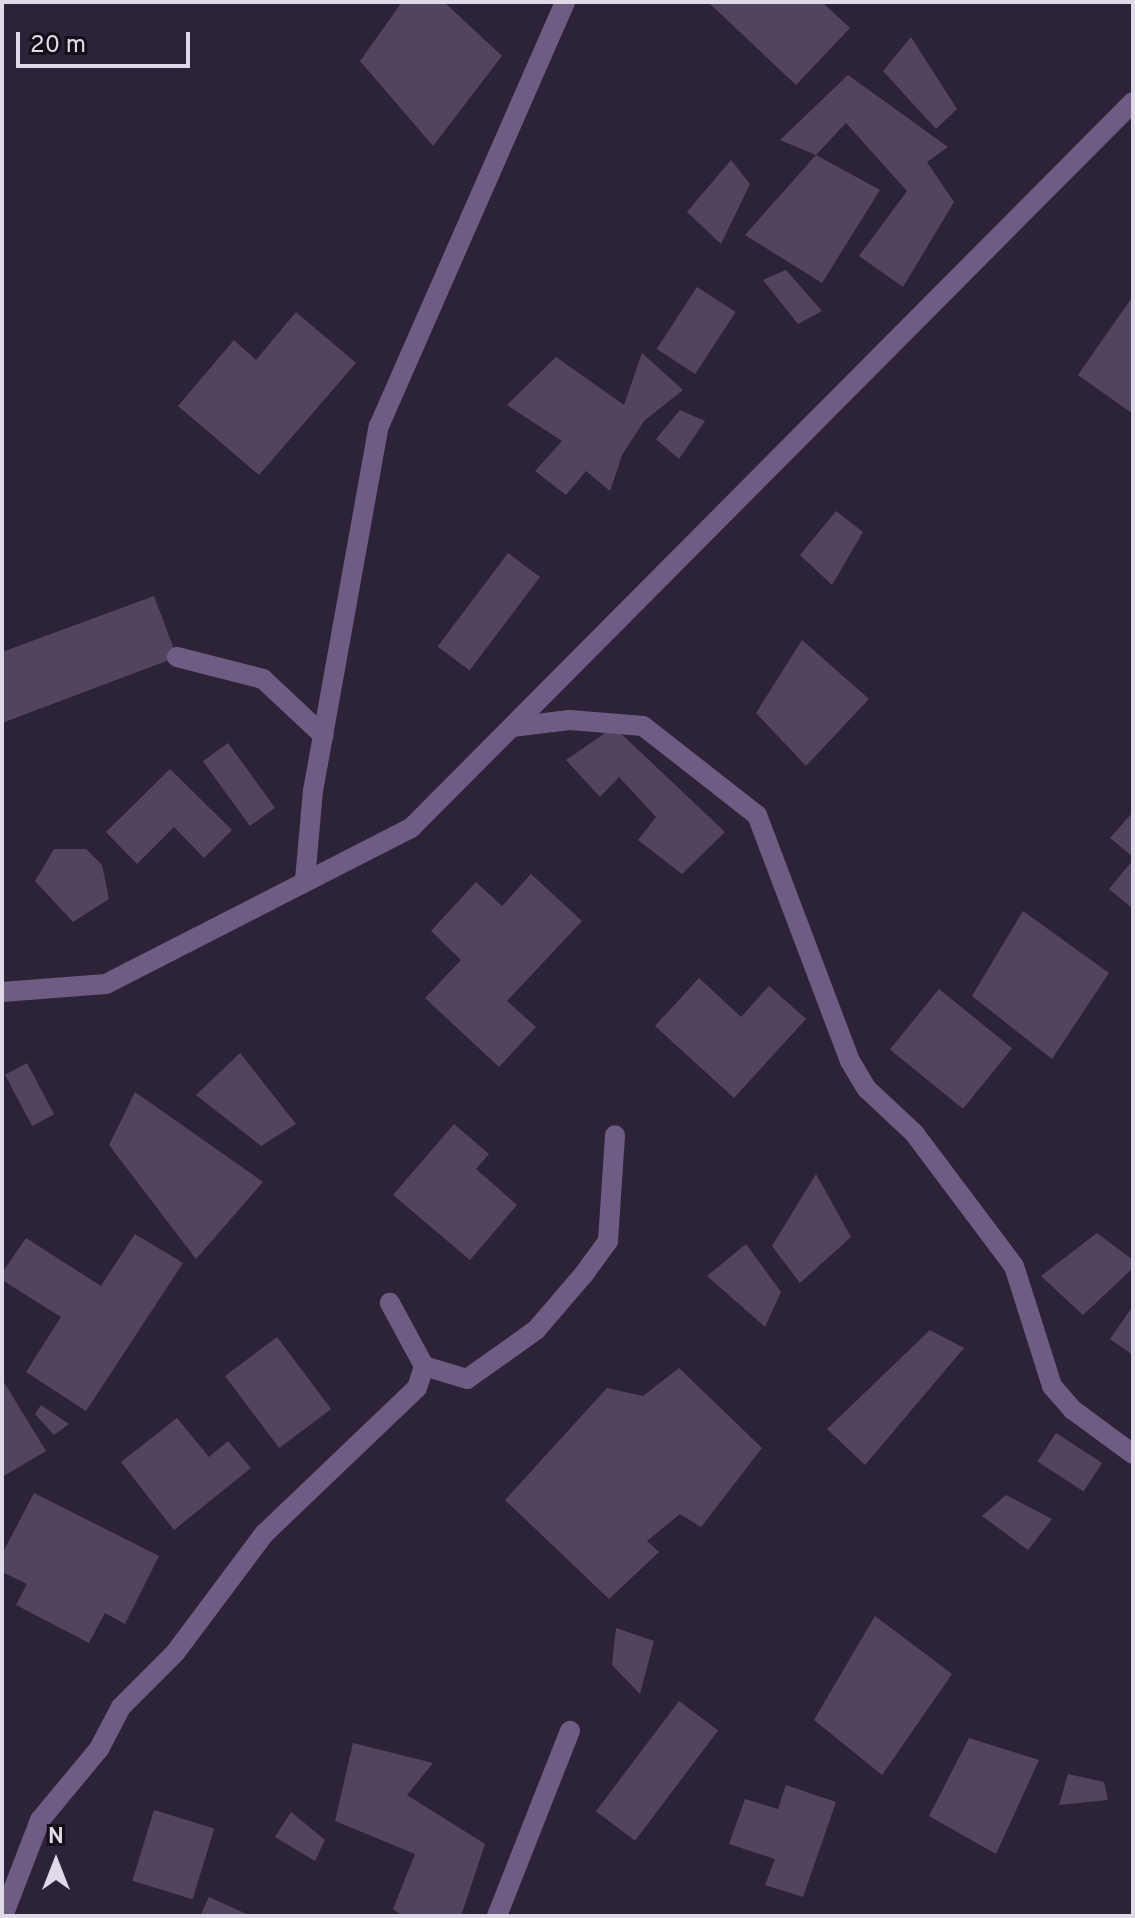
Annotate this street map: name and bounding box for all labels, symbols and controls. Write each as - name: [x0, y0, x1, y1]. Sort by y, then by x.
- scale bar: [20, 16, 194, 66]
- text: 20 m: [30, 31, 86, 61]
- north arrow: [16, 1822, 96, 1902]
- text: N: [48, 1824, 64, 1851]

